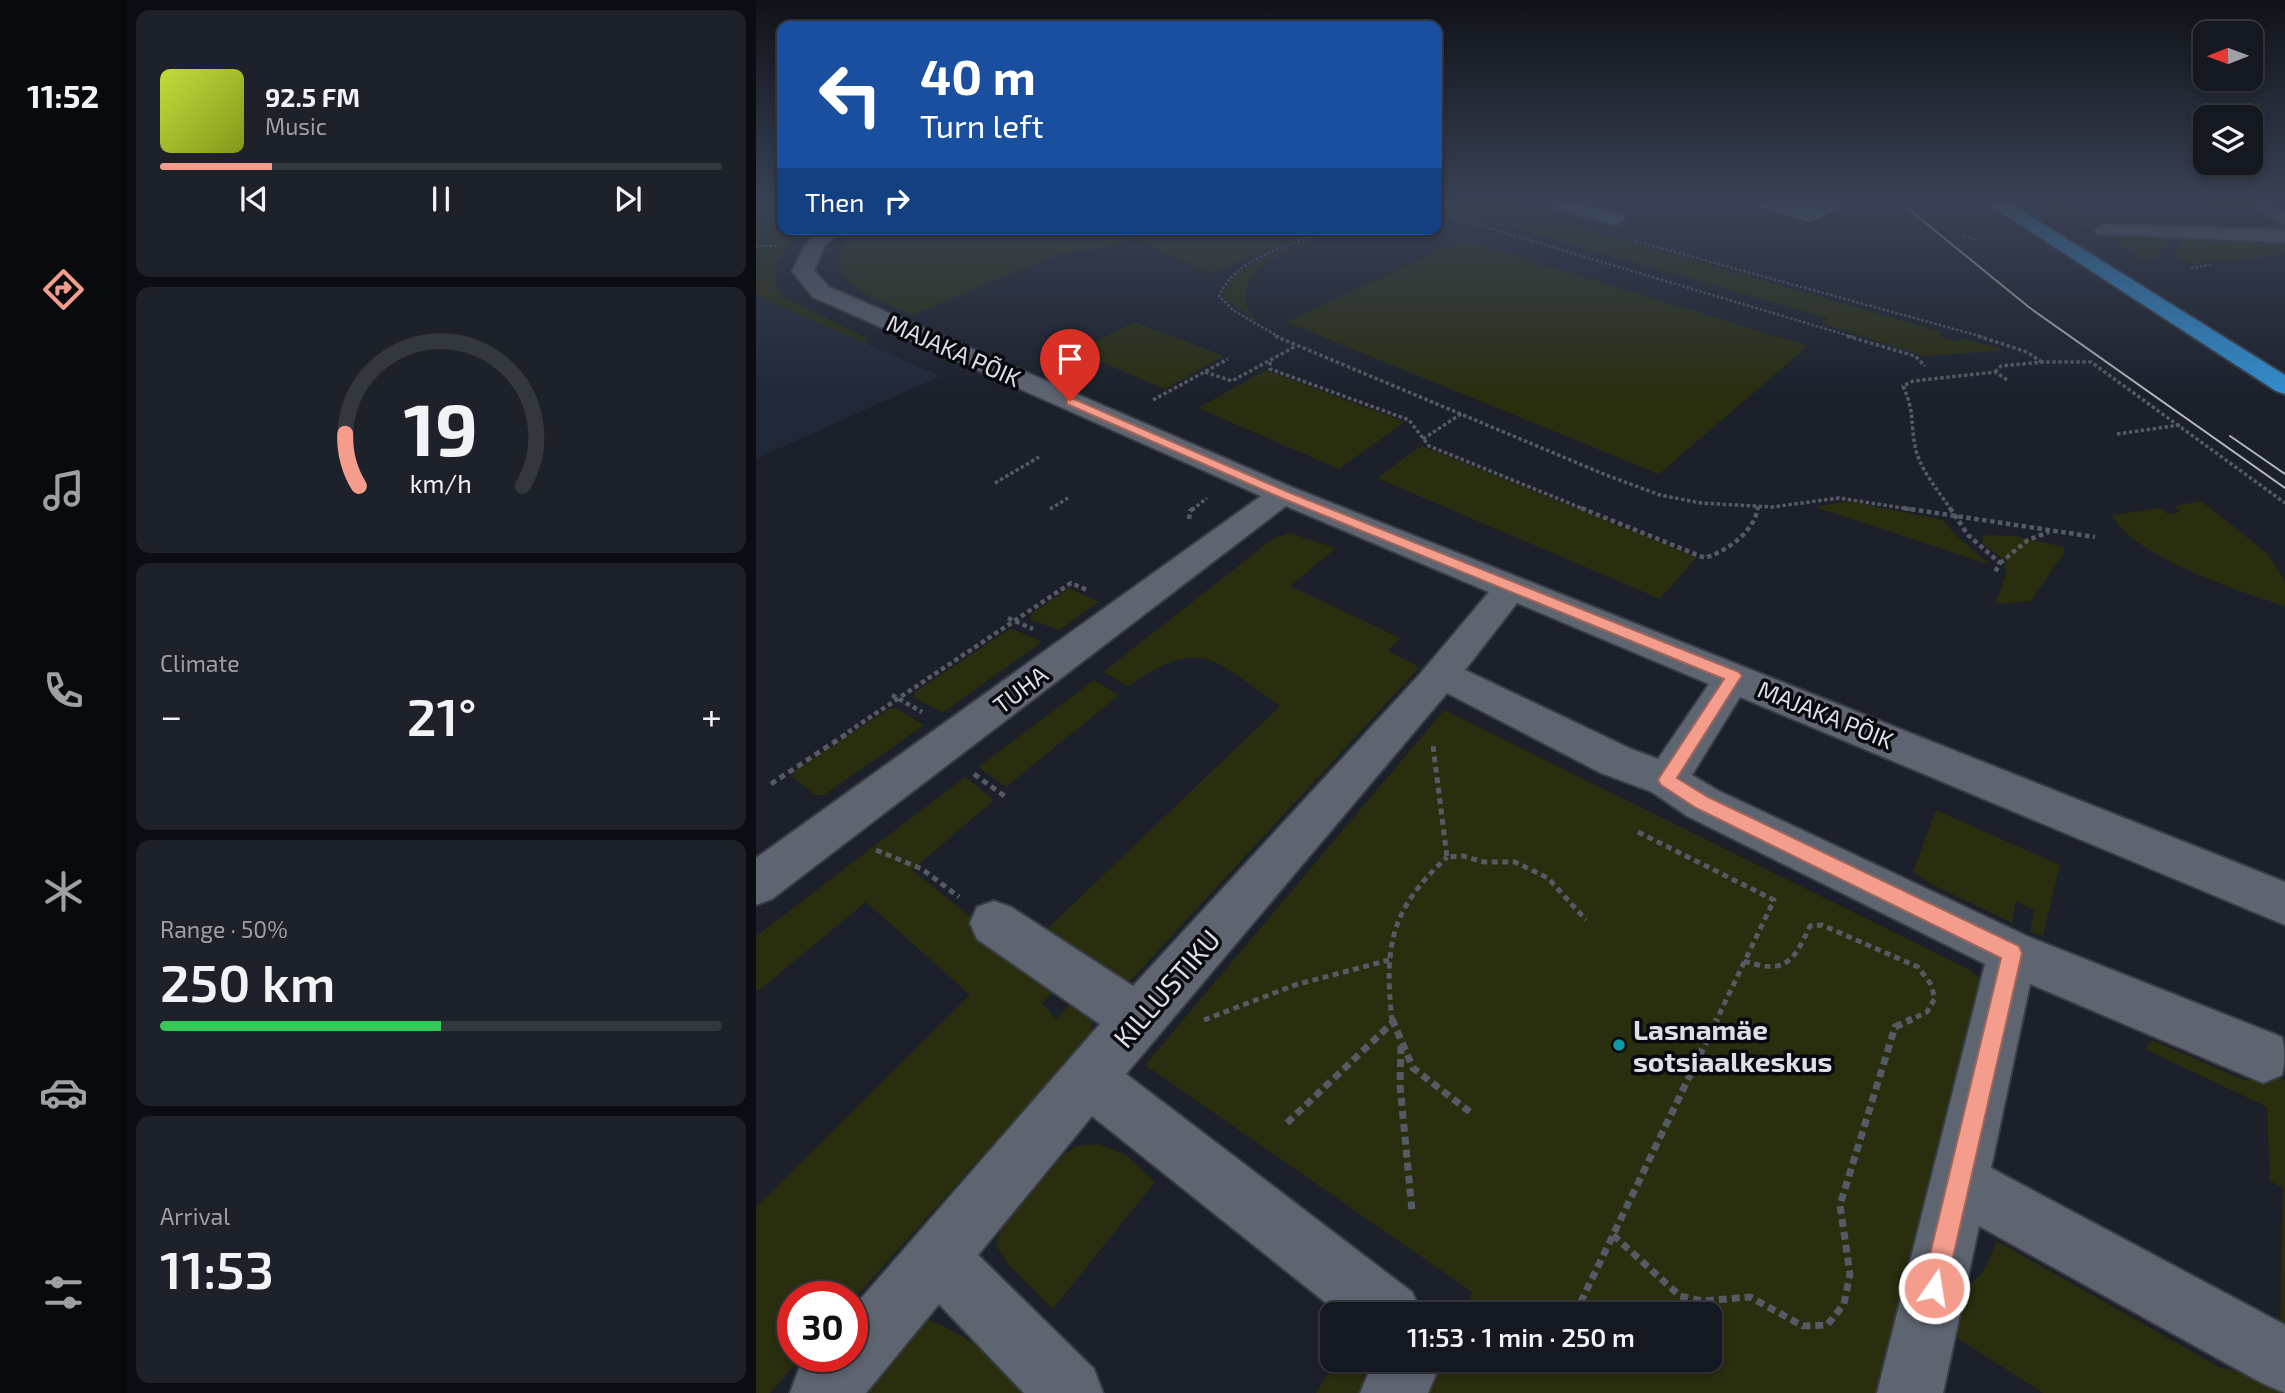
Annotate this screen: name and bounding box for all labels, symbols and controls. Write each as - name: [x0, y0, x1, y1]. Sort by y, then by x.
- north arrow: [2193, 21, 2263, 91]
- map controls: [2193, 21, 2263, 175]
- text: 40 m: [920, 46, 1036, 105]
- icon: left: [805, 49, 896, 140]
- text: 11:52: [27, 76, 99, 114]
- text: 92.5 FM: [265, 81, 360, 112]
- button: layers: [2193, 105, 2263, 175]
- text: Turn left: [920, 106, 1044, 144]
- text: Music: [265, 112, 327, 140]
- icon: previous: [235, 180, 273, 218]
- icon: pause: [422, 180, 460, 218]
- icon: next: [609, 180, 647, 218]
- icon: right: [878, 182, 916, 220]
- text: Then: [805, 186, 864, 217]
- icon: directions: [39, 265, 88, 314]
- street label: MAJAKA PÕIK: [882, 308, 1026, 392]
- pin: [1040, 329, 1100, 401]
- icon: arrive: [1051, 340, 1089, 378]
- text: 19: [404, 383, 478, 471]
- icon: music: [39, 466, 88, 515]
- text: km/h: [410, 468, 472, 498]
- text: Climate: [160, 649, 240, 677]
- street label: TUHA: [987, 659, 1053, 719]
- icon: phone: [39, 666, 88, 715]
- street label: MAJAKA PÕIK: [1754, 674, 1898, 754]
- text: 21°: [407, 684, 477, 746]
- text: −: [160, 692, 182, 738]
- text: +: [701, 692, 722, 738]
- icon: climate: [39, 867, 88, 916]
- text: Range · 50%: [160, 915, 288, 943]
- street label: KILLUSTIKU: [1105, 922, 1227, 1054]
- text: 250 km: [160, 950, 335, 1012]
- place label: Lasnamäe sotsiaalkeskus: [1633, 1012, 1832, 1078]
- marker: Lasnamäe sotsiaalkeskus: [1611, 1037, 1627, 1053]
- icon: car: [39, 1068, 88, 1117]
- text: Arrival: [160, 1202, 230, 1230]
- text: 11:53: [160, 1237, 274, 1299]
- position arrow: [1897, 1251, 1971, 1325]
- icon: filters: [39, 1268, 88, 1317]
- speed limit sign: 30: [777, 1281, 868, 1372]
- text: 11:53 · 1 min · 250 m: [1407, 1321, 1635, 1352]

